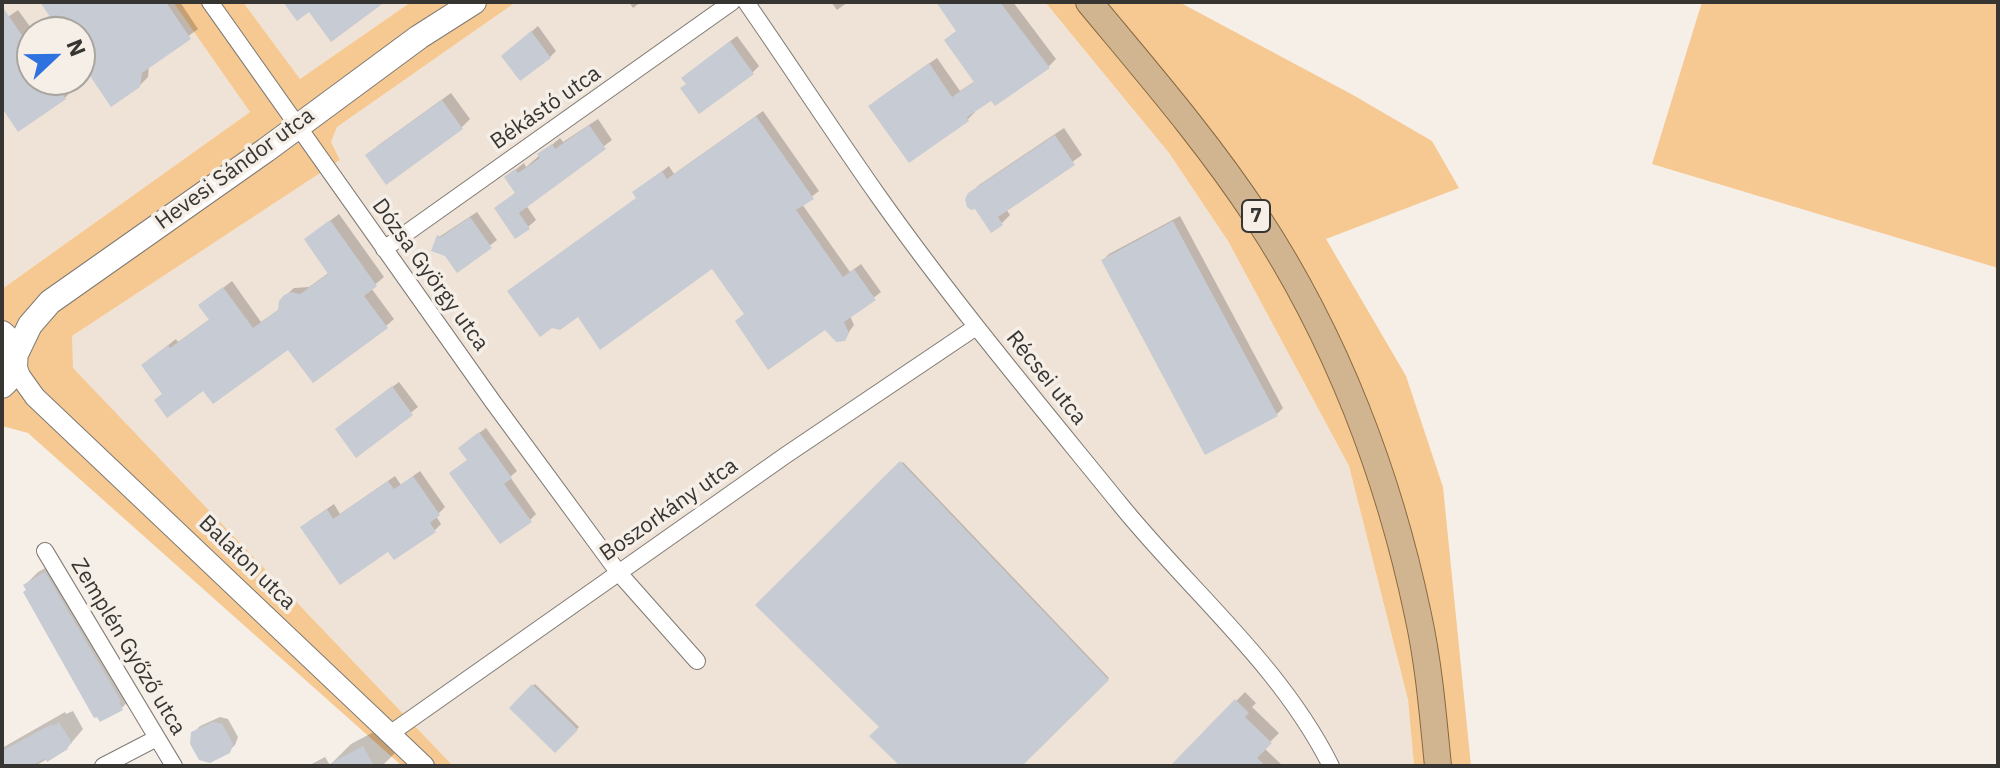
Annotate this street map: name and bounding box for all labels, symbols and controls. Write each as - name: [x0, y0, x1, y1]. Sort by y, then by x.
- north arrow: [16, 16, 96, 96]
- text: N: [60, 35, 93, 60]
- street label: Békástó utca: [486, 60, 606, 156]
- street label: Hevesi Sándor utca: [150, 103, 320, 235]
- street label: Dózsa György utca: [366, 194, 494, 356]
- road number: 7: [1242, 200, 1270, 232]
- street label: Récsei utca: [1000, 326, 1092, 430]
- street label: Boszorkány utca: [595, 453, 743, 567]
- street label: Balaton utca: [193, 510, 301, 616]
- street label: Zemplén Győző utca: [65, 554, 191, 740]

